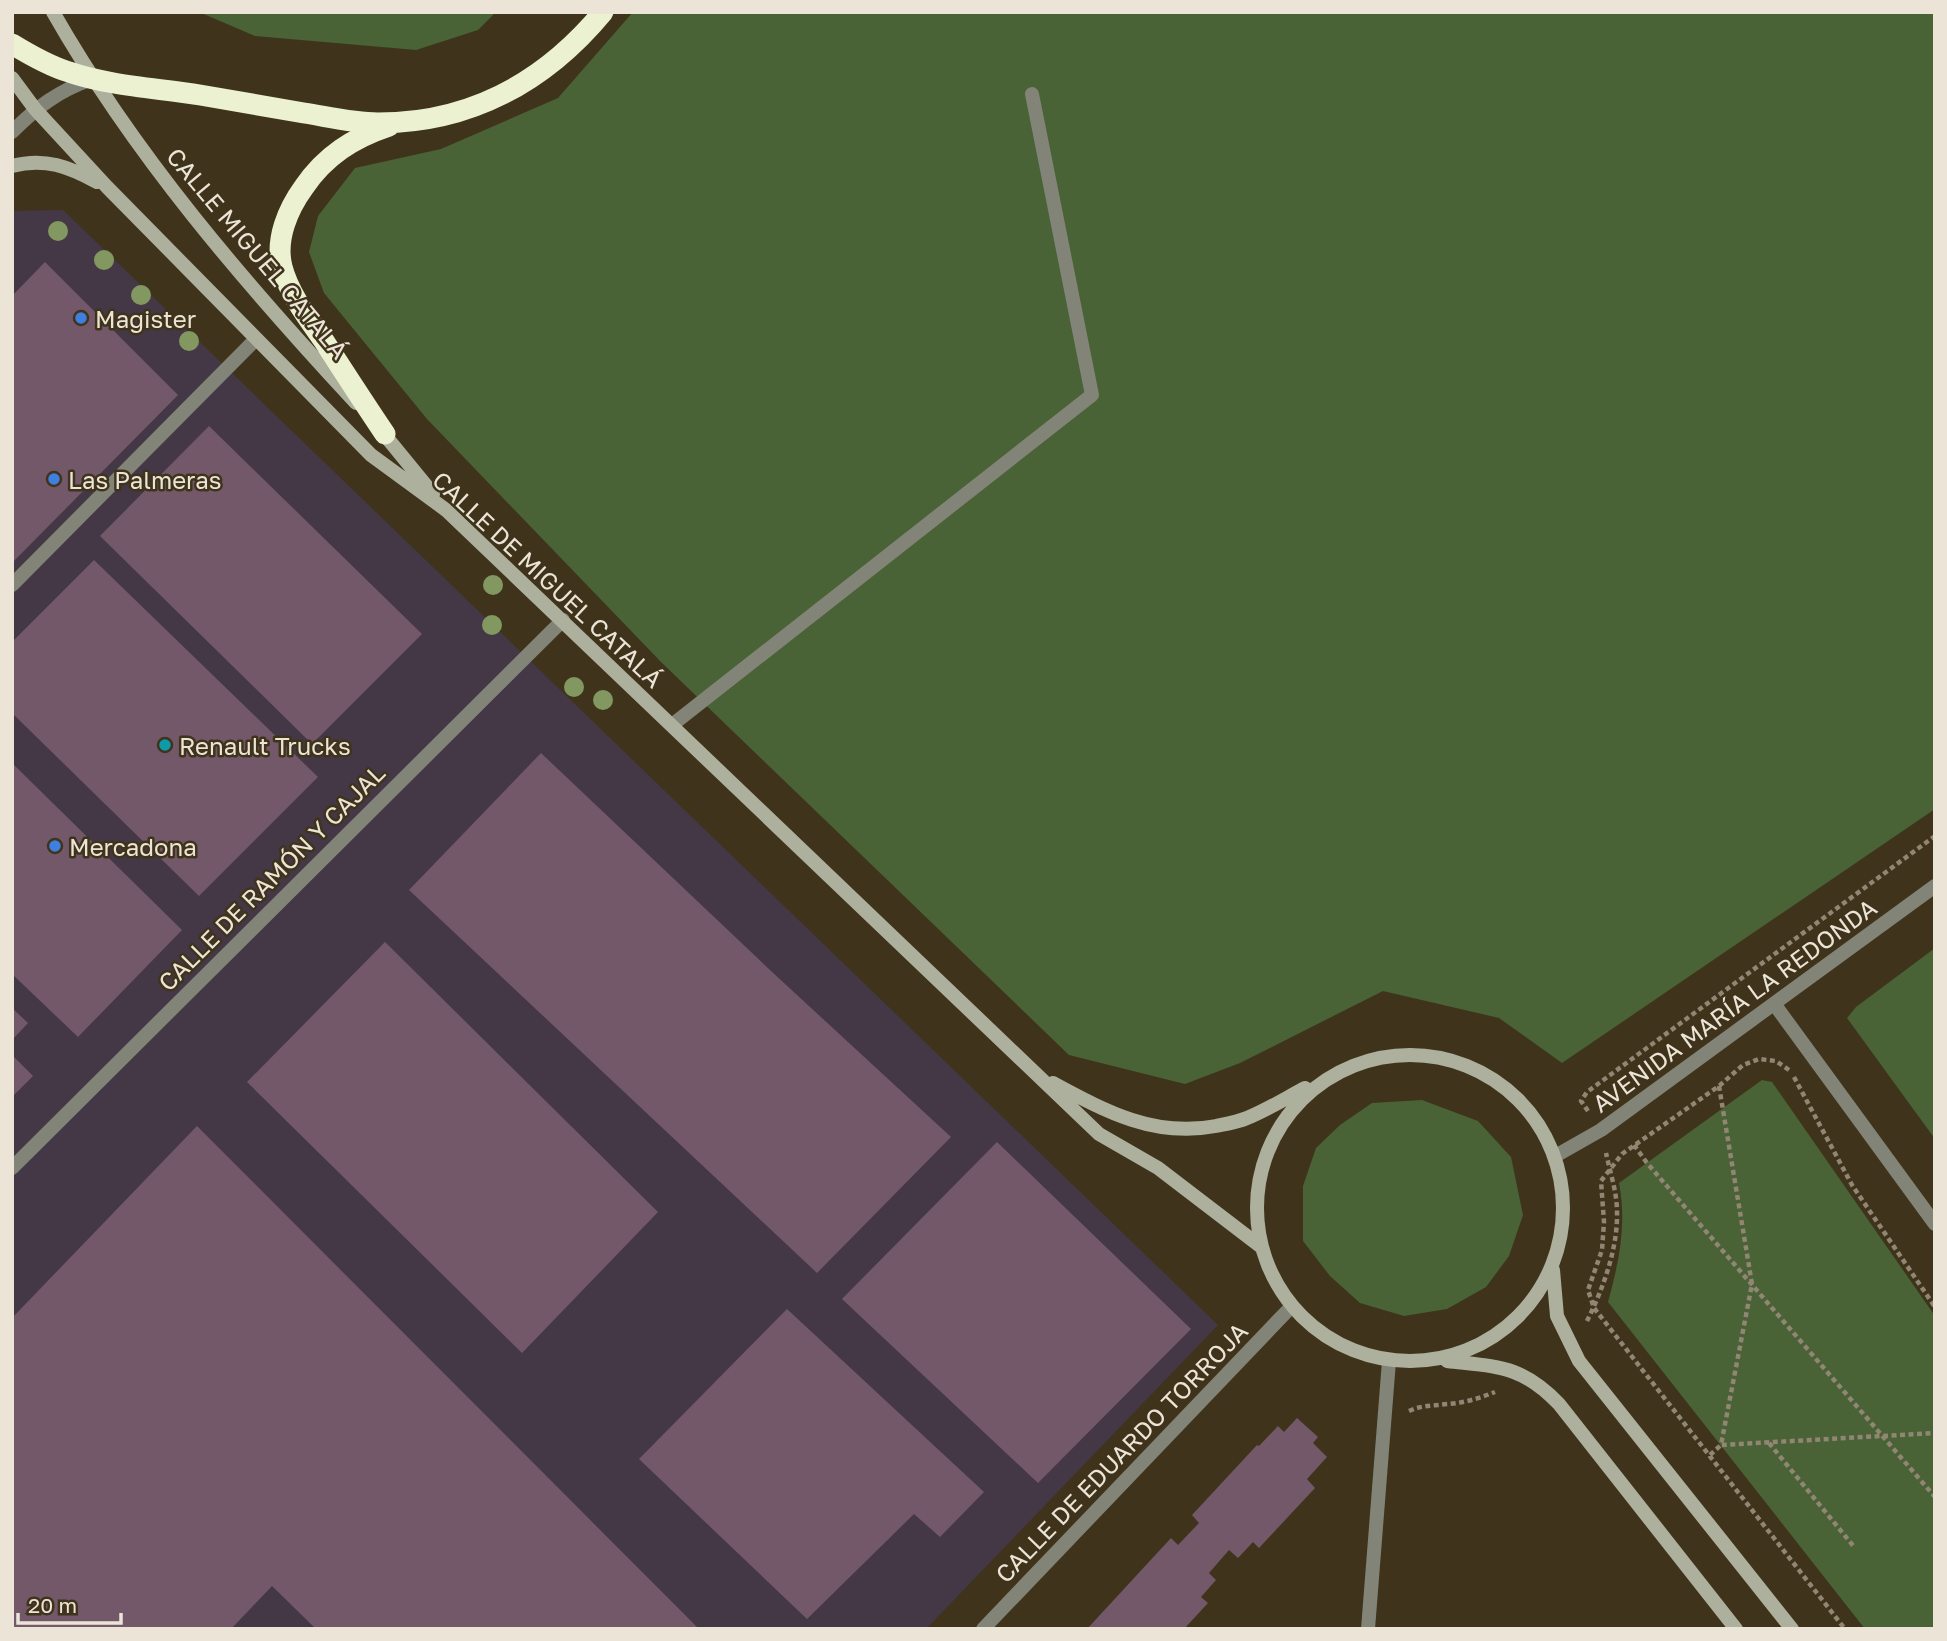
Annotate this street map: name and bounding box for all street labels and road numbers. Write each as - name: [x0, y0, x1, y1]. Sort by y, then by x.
- street label: CALLE MIGUEL CATALÁ: [161, 142, 355, 364]
- street label: CALLE DE MIGUEL CATALÁ: [427, 465, 669, 693]
- street label: CALLE DE RAMÓN Y CAJAL: [152, 758, 390, 996]
- street label: AVENIDA MARÍA LA REDONDA: [1586, 892, 1882, 1118]
- street label: CALLE DE EDUARDO TORROJA: [989, 1316, 1253, 1588]

